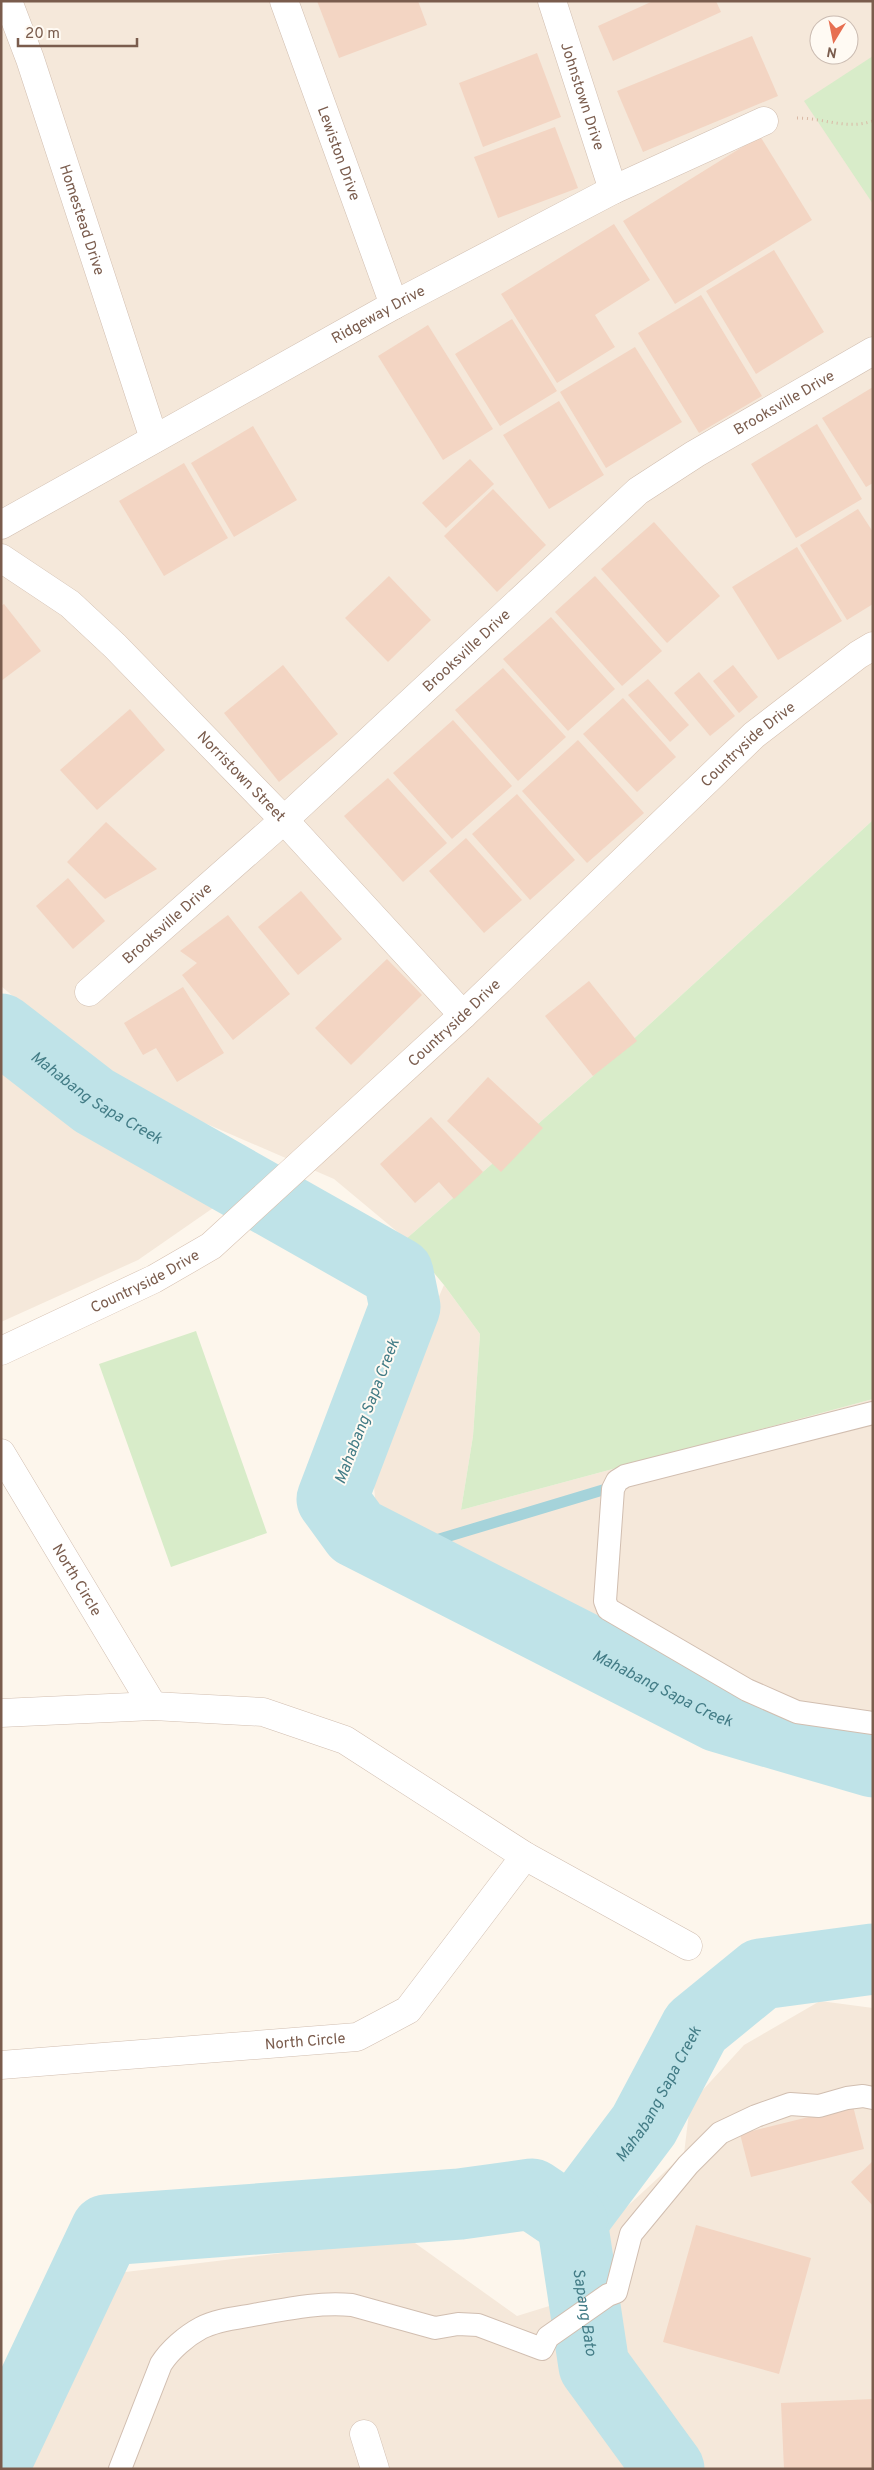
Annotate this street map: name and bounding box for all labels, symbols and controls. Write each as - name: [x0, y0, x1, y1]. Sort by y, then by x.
- scale bar: [18, 15, 136, 47]
- north arrow: [809, 15, 859, 65]
- text: 20 m: [25, 25, 60, 44]
- street label: Johnstown Drive: [555, 40, 608, 153]
- text: N: [826, 42, 838, 61]
- street label: Lewiston Drive: [312, 104, 364, 204]
- street label: Homestead Drive: [54, 162, 108, 278]
- street label: Ridgeway Drive: [329, 282, 429, 349]
- street label: Brooksville Drive: [731, 367, 838, 440]
- street label: Brooksville Drive: [419, 606, 515, 697]
- street label: Countryside Drive: [698, 699, 800, 792]
- street label: Norristown Street: [192, 728, 289, 827]
- street label: Brooksville Drive: [119, 880, 217, 969]
- street label: Countryside Drive: [405, 976, 505, 1072]
- water label: Mahabang Sapa Creek: [26, 1048, 166, 1150]
- street label: Countryside Drive: [88, 1247, 204, 1318]
- water label: Mahabang Sapa Creek: [331, 1335, 405, 1487]
- street label: North Circle: [47, 1541, 105, 1620]
- water label: Mahabang Sapa Creek: [589, 1646, 735, 1733]
- water label: Mahabang Sapa Creek: [612, 2022, 707, 2167]
- street label: North Circle: [264, 2030, 346, 2055]
- water label: Sapang Bato: [567, 2267, 600, 2358]

